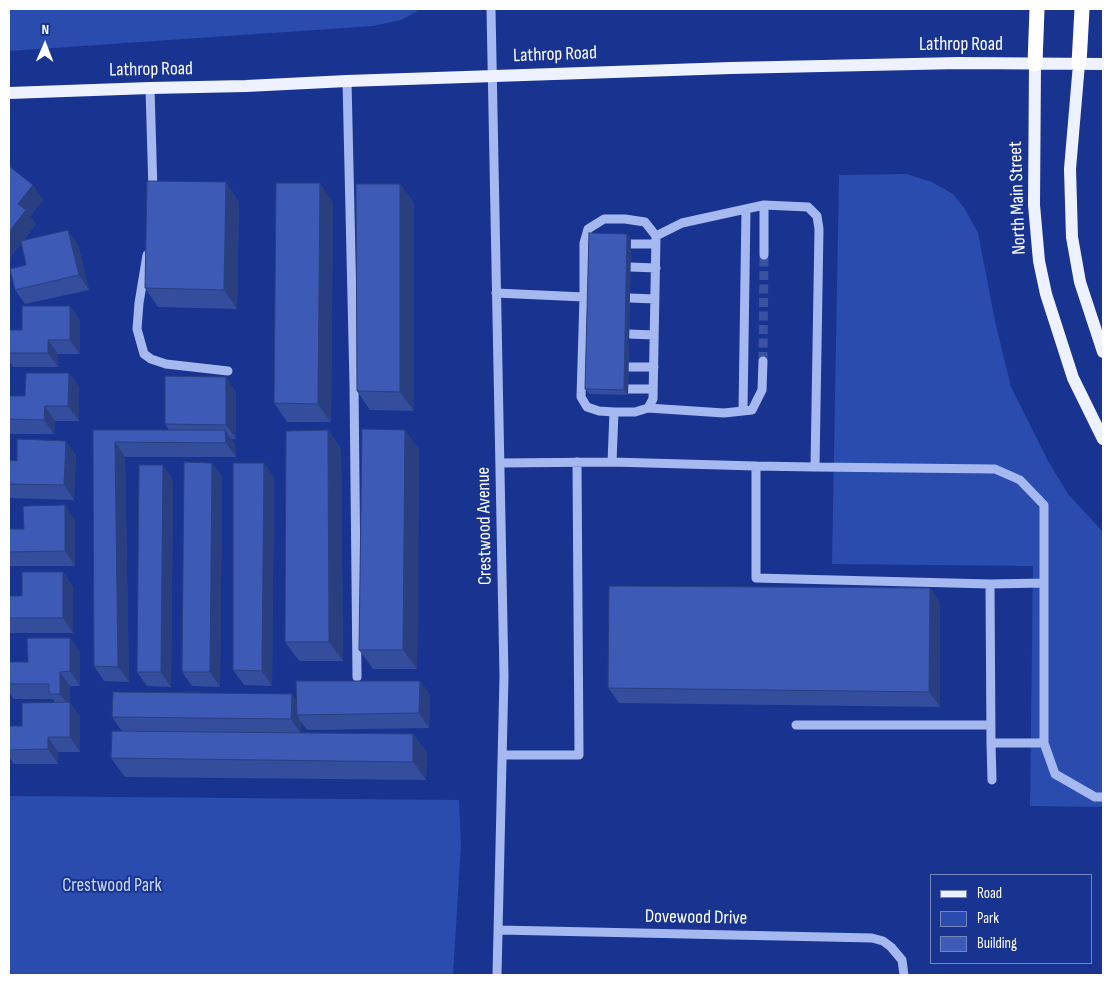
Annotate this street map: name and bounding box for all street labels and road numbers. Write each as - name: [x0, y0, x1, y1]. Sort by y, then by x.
- street label: Lathrop Road: [919, 34, 1003, 56]
- street label: Lathrop Road: [513, 42, 597, 68]
- street label: Lathrop Road: [109, 58, 193, 82]
- street label: North Main Street: [1005, 141, 1031, 255]
- street label: Crestwood Avenue: [473, 467, 497, 585]
- street label: Dovewood Drive: [645, 906, 747, 930]

